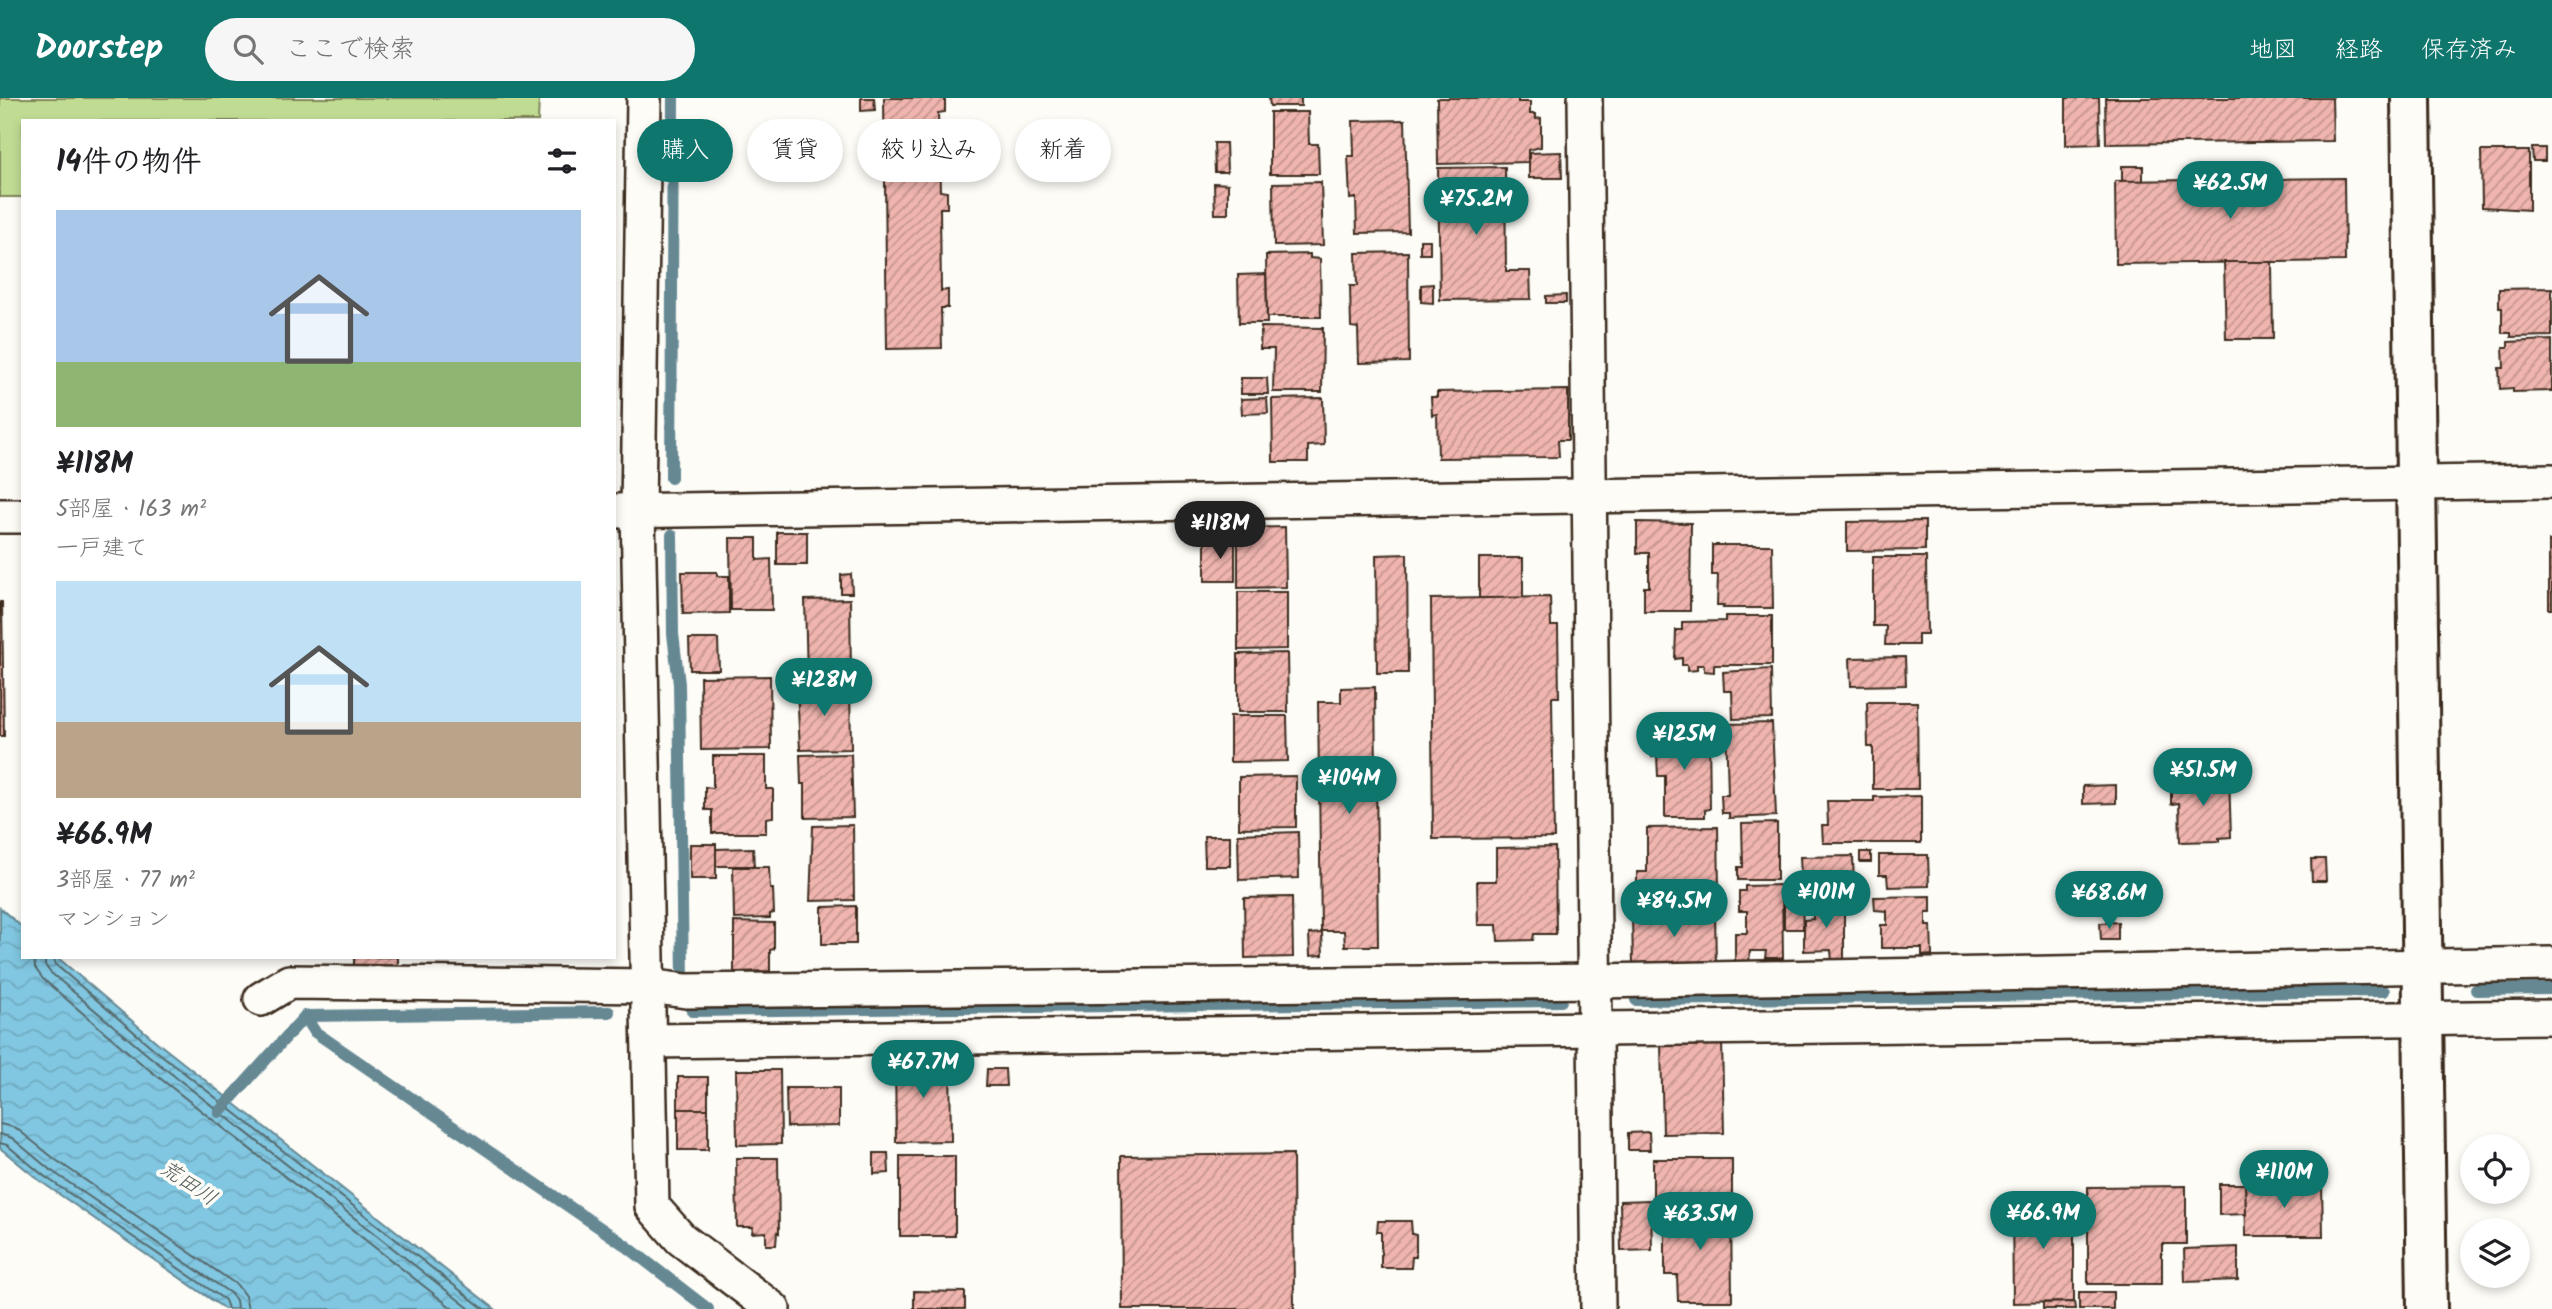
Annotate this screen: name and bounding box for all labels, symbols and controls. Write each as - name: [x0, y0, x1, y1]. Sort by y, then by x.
- search box: [205, 18, 695, 81]
- text: Doorstep: [35, 23, 163, 76]
- text: ここで検索: [285, 29, 415, 71]
- icon: search: [229, 30, 267, 68]
- text: 地図: [2249, 31, 2297, 70]
- text: 経路: [2335, 31, 2383, 70]
- text: 保存済み: [2421, 31, 2517, 70]
- chip: 購入: [637, 119, 733, 182]
- chip: 賃貸: [747, 119, 843, 182]
- chip: 絞り込み: [857, 119, 1001, 182]
- chip: 新着: [1015, 119, 1111, 182]
- text: 14件の物件: [56, 139, 201, 187]
- icon: filters: [543, 142, 581, 180]
- pin: ¥62.5M: [2173, 162, 2287, 221]
- text: ¥62.5M: [2193, 166, 2267, 202]
- pin: ¥75.2M: [1419, 178, 1533, 237]
- text: ¥75.2M: [1440, 182, 1512, 218]
- icon: home: [256, 256, 382, 382]
- text: ¥118M: [56, 441, 133, 489]
- text: 5部屋 · 163 m²: [56, 492, 206, 528]
- pin: ¥118M: [1171, 502, 1269, 561]
- text: ¥118M: [1191, 506, 1250, 542]
- text: 一戸建て: [56, 531, 148, 567]
- icon: home: [256, 627, 382, 753]
- pin: ¥128M: [775, 658, 873, 718]
- text: ¥128M: [791, 663, 857, 699]
- pin: ¥125M: [1635, 712, 1733, 772]
- text: ¥125M: [1652, 717, 1716, 753]
- pin: ¥51.5M: [2146, 748, 2260, 808]
- text: ¥51.5M: [2169, 753, 2237, 789]
- pin: ¥104M: [1300, 756, 1398, 816]
- text: ¥104M: [1318, 761, 1380, 797]
- text: ¥66.9M: [56, 812, 152, 860]
- text: 3部屋 · 77 m²: [56, 863, 195, 899]
- pin: ¥101M: [1777, 870, 1875, 930]
- pin: ¥68.6M: [2052, 872, 2166, 931]
- text: ¥101M: [1797, 875, 1855, 911]
- text: ¥68.6M: [2071, 876, 2147, 912]
- pin: ¥84.5M: [1617, 880, 1731, 939]
- text: ¥84.5M: [1637, 884, 1711, 920]
- text: マンション: [56, 902, 170, 938]
- pin: ¥67.7M: [866, 1040, 980, 1100]
- text: ¥67.7M: [887, 1045, 959, 1081]
- map controls: [2460, 1134, 2530, 1288]
- button: locate: [2460, 1134, 2530, 1204]
- pin: ¥110M: [2235, 1150, 2333, 1210]
- water label: 荒田川: [153, 1153, 223, 1215]
- text: ¥110M: [2255, 1155, 2313, 1191]
- pin: ¥63.5M: [1643, 1192, 1757, 1252]
- pin: ¥66.9M: [1986, 1192, 2100, 1251]
- text: ¥66.9M: [2006, 1196, 2080, 1232]
- text: ¥63.5M: [1663, 1197, 1737, 1233]
- button: layers: [2460, 1218, 2530, 1288]

